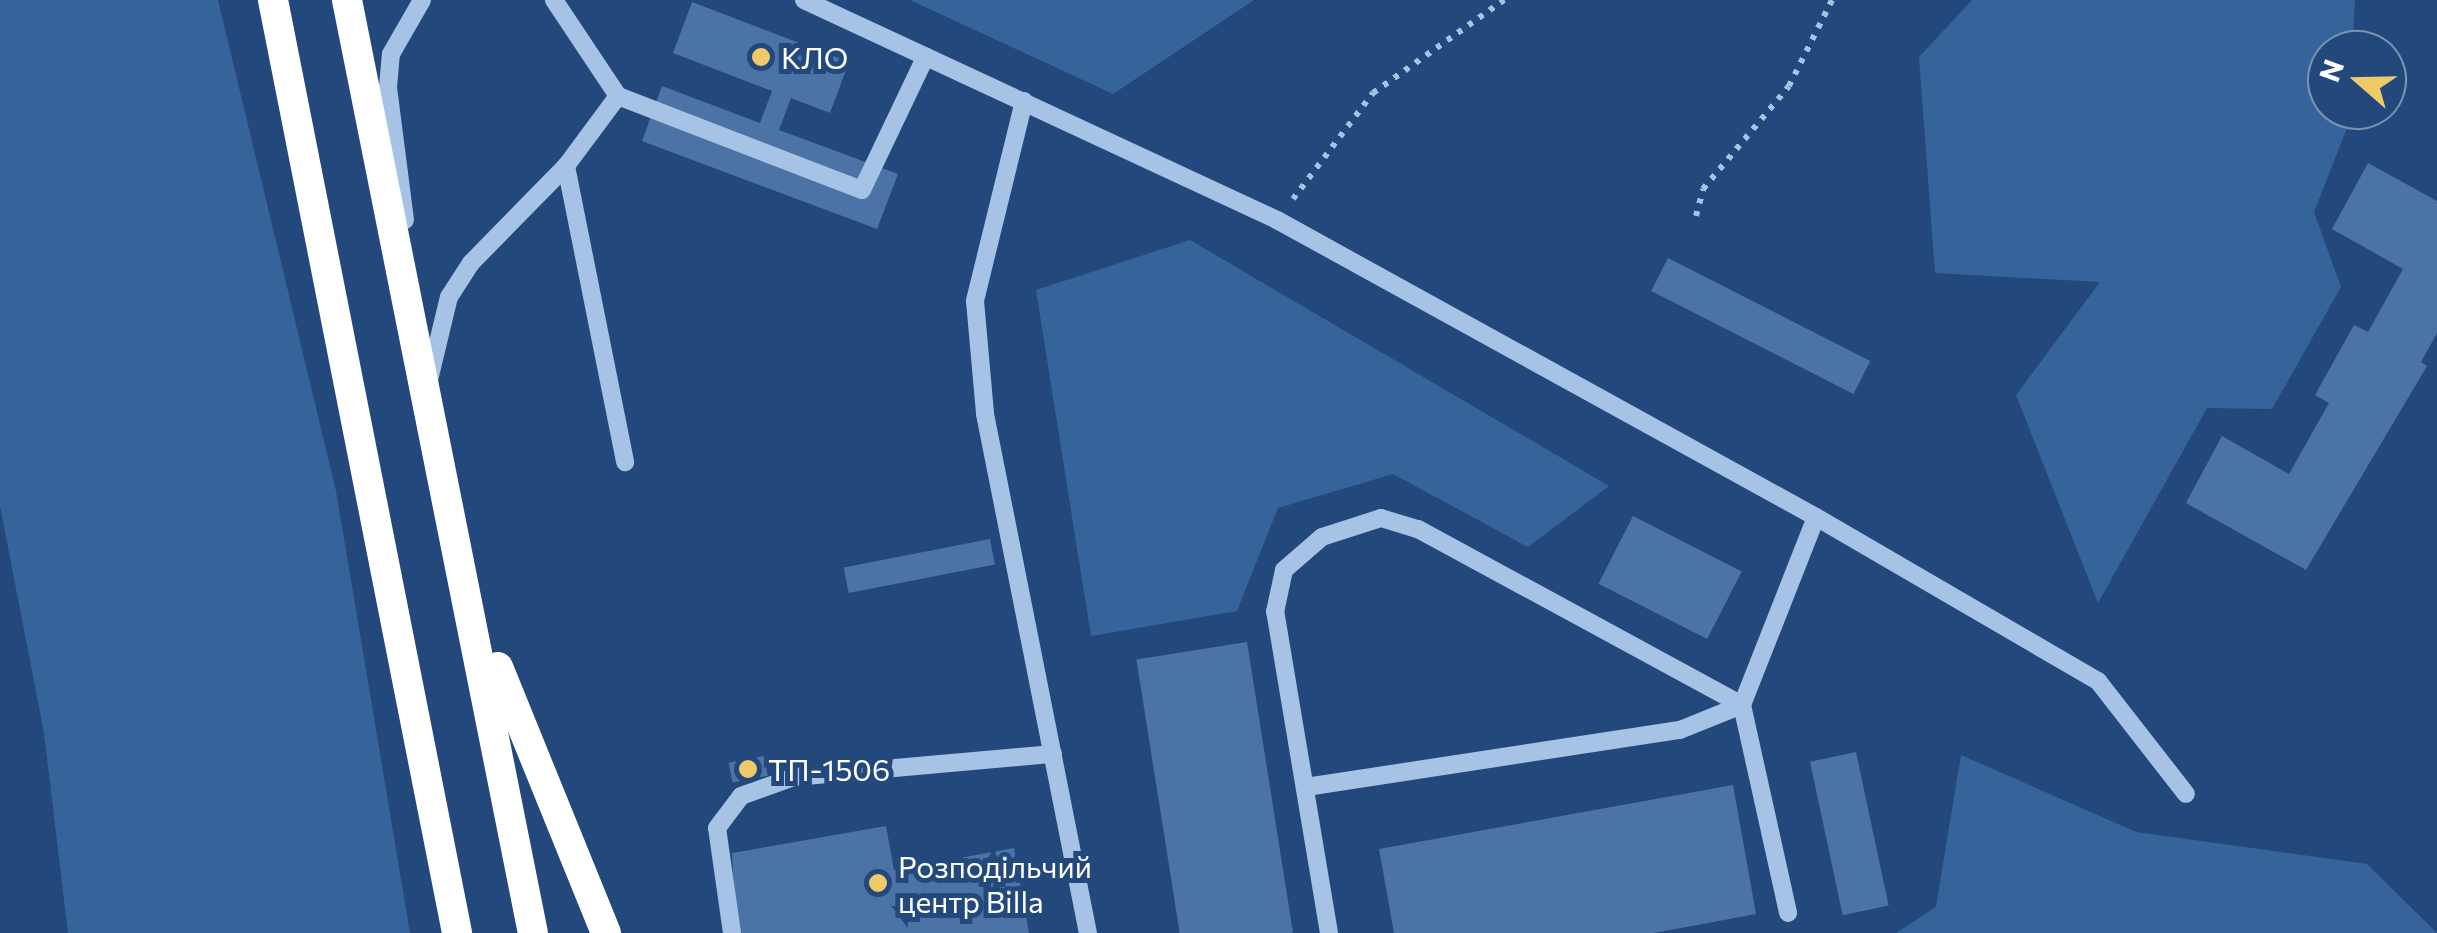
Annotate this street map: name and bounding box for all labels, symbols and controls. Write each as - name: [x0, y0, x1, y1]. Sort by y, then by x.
- north arrow: [2307, 30, 2407, 130]
- place label: КЛО: [781, 39, 848, 75]
- marker: КЛО: [750, 46, 772, 68]
- text: N: [2311, 55, 2350, 86]
- place label: ТП-1506: [768, 751, 890, 787]
- marker: ТП-1506: [737, 758, 759, 780]
- place label: Розподільчий центр Billa: [898, 848, 1092, 918]
- marker: Розподільчий центр Billa: [867, 872, 889, 894]

